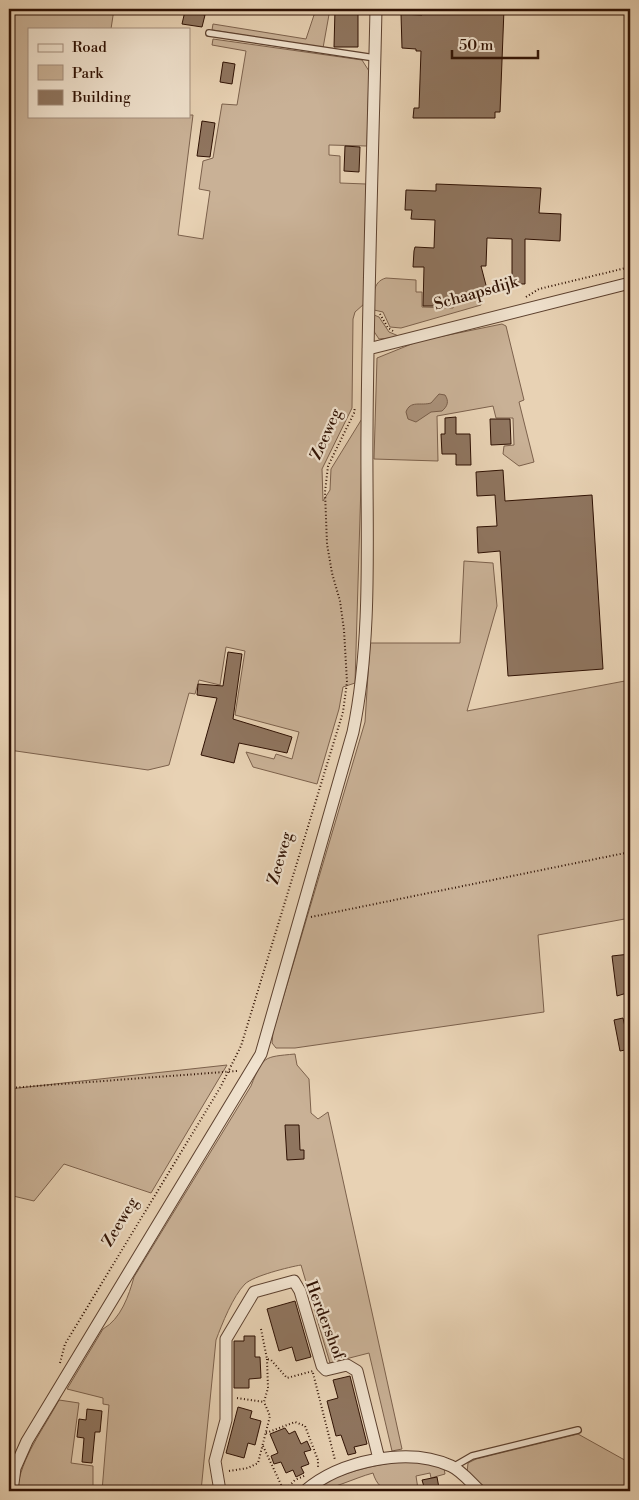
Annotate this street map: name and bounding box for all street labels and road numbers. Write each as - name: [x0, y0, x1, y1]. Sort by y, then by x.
- street label: Schaapsdijk: [432, 271, 522, 315]
- street label: Zeeweg: [306, 405, 346, 463]
- street label: Zeeweg: [263, 829, 297, 887]
- street label: Zeeweg: [98, 1193, 143, 1250]
- street label: Herdershof: [301, 1278, 350, 1363]

